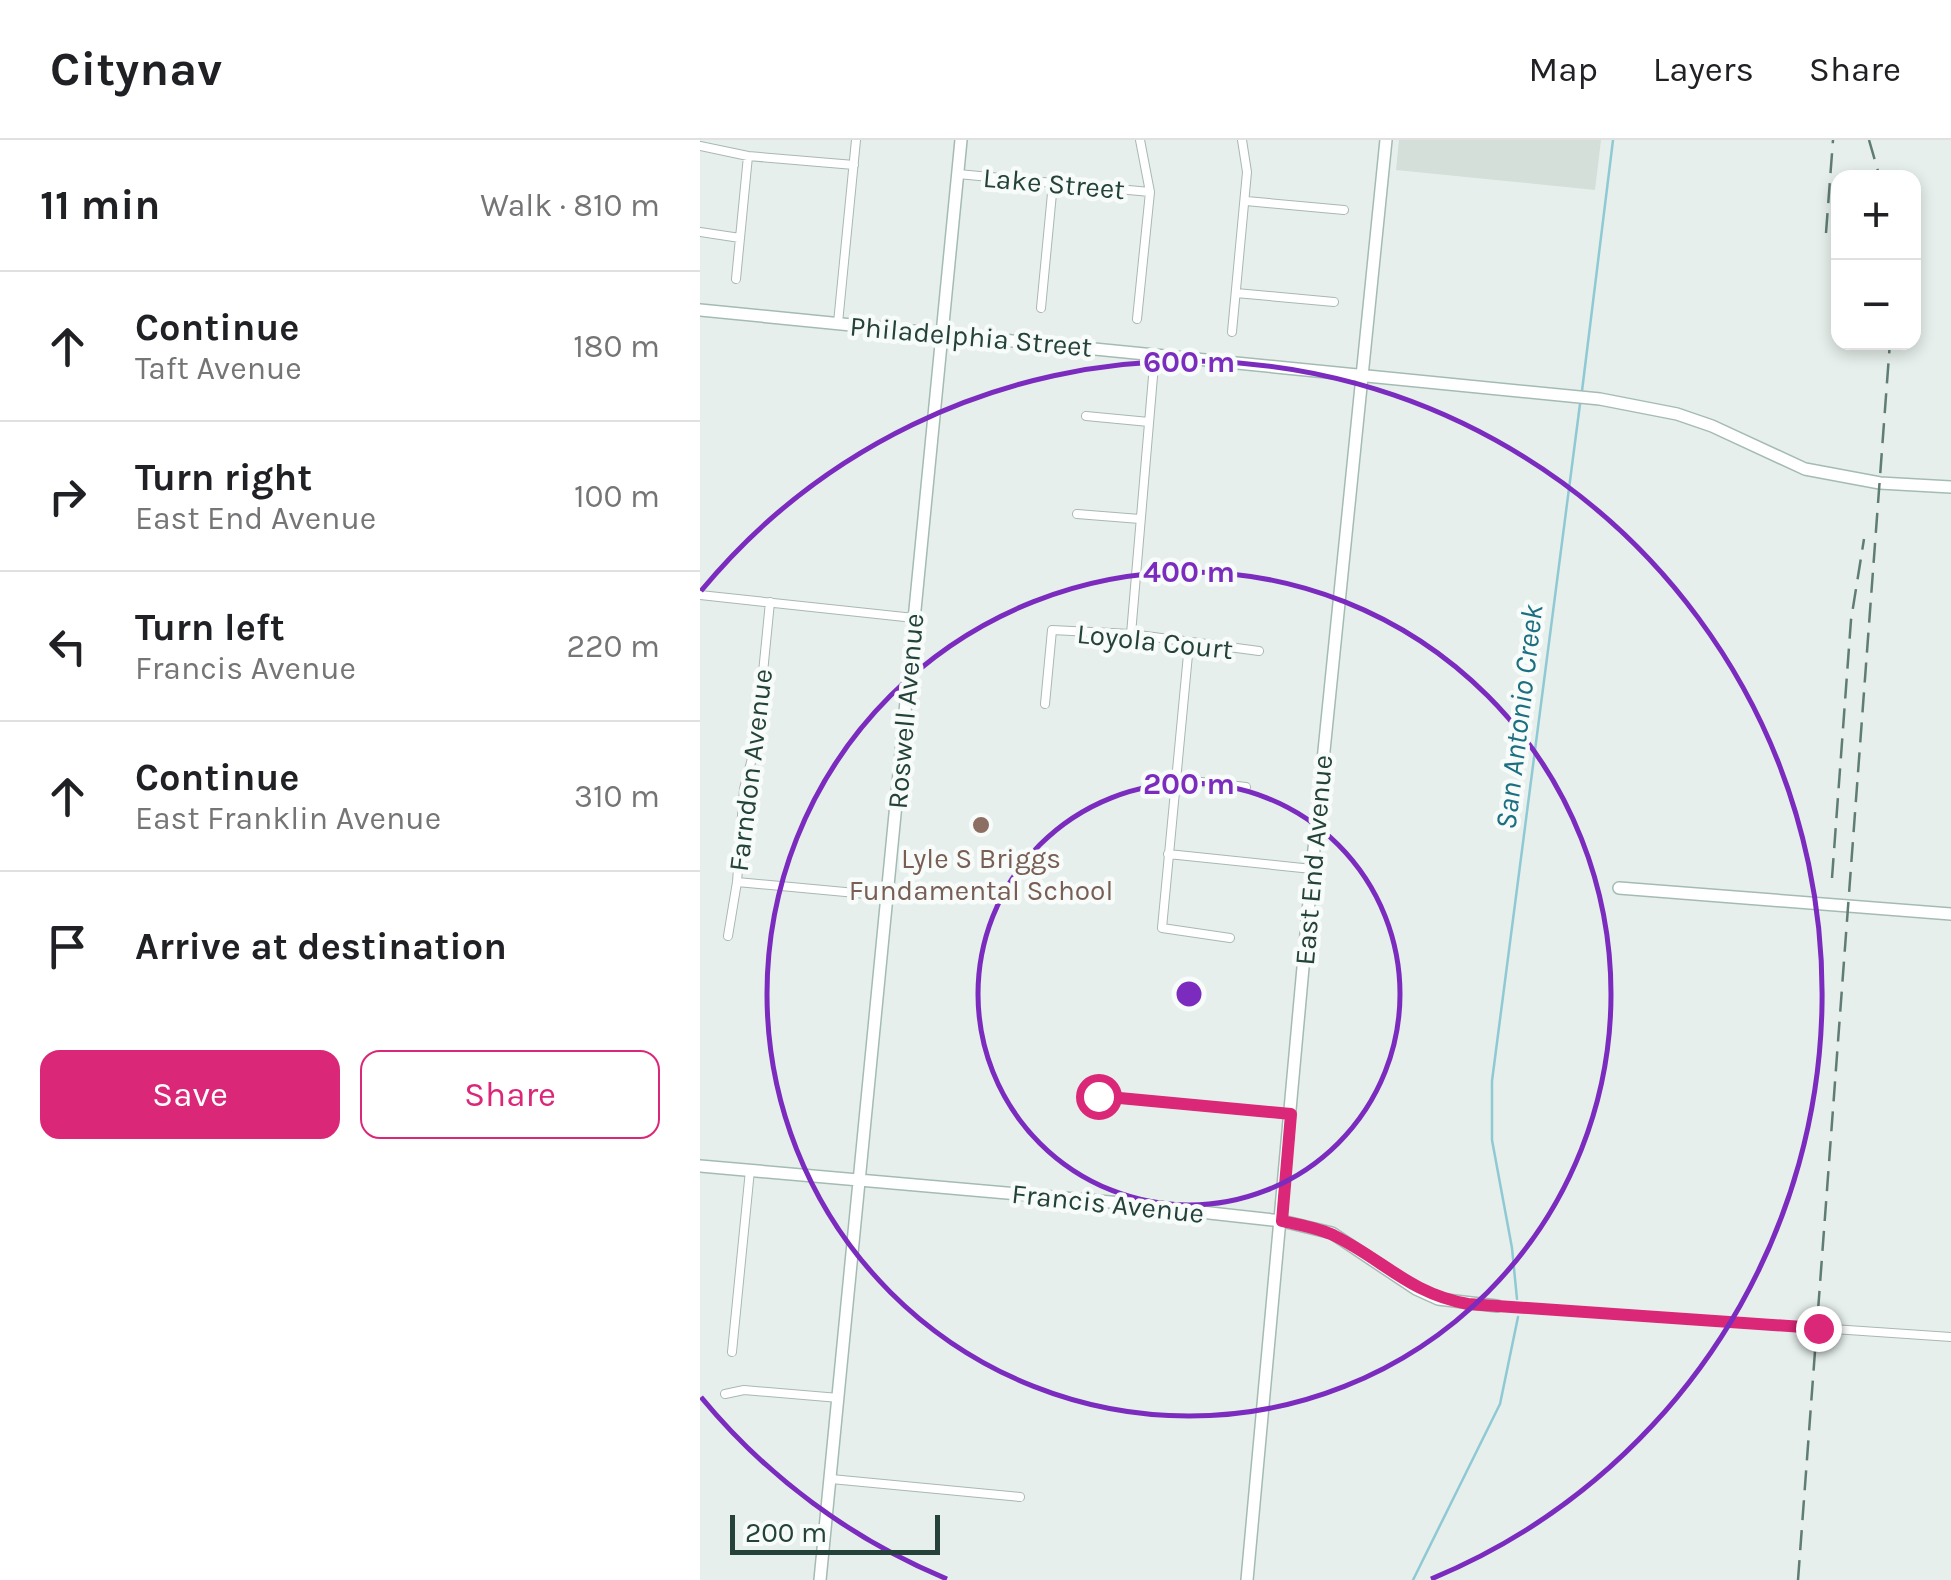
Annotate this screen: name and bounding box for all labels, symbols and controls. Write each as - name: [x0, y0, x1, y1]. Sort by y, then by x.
- text: Citynav: [50, 41, 222, 97]
- text: Map: [1528, 49, 1598, 90]
- text: Layers: [1653, 49, 1754, 90]
- text: Share: [1809, 49, 1901, 90]
- street label: Lake Street: [982, 161, 1126, 206]
- map controls: [1831, 170, 1921, 350]
- button: +: [1831, 170, 1921, 260]
- text: 11 min: [40, 180, 160, 230]
- text: Walk · 810 m: [480, 187, 660, 224]
- button: −: [1831, 260, 1921, 350]
- text: Continue: [135, 305, 299, 350]
- street label: Philadelphia Street: [848, 309, 1094, 364]
- icon: ahead: [40, 319, 95, 374]
- text: 180 m: [573, 328, 660, 365]
- text: 600 m: [1143, 344, 1235, 380]
- text: Taft Avenue: [135, 350, 302, 387]
- text: Turn right: [135, 455, 312, 500]
- icon: right: [40, 469, 95, 524]
- text: 100 m: [574, 478, 660, 515]
- text: East End Avenue: [135, 500, 376, 537]
- text: 400 m: [1143, 554, 1235, 590]
- water label: San Antonio Creek: [1487, 602, 1551, 831]
- text: Turn left: [135, 605, 285, 650]
- street label: Roswell Avenue: [881, 612, 930, 810]
- street label: Loyola Court: [1075, 617, 1235, 666]
- icon: left: [40, 619, 95, 674]
- text: 220 m: [566, 628, 660, 665]
- text: Francis Avenue: [135, 650, 356, 687]
- street label: Farndon Avenue: [722, 667, 779, 873]
- street label: East End Avenue: [1288, 753, 1339, 967]
- text: Continue: [135, 755, 299, 800]
- text: 200 m: [1143, 766, 1235, 802]
- icon: ahead: [40, 769, 95, 824]
- text: 310 m: [574, 778, 660, 815]
- text: East Franklin Avenue: [135, 800, 441, 837]
- marker: Lyle S Briggs Fundamental School: [970, 814, 992, 836]
- place label: Lyle S Briggs Fundamental School: [849, 842, 1113, 907]
- icon: arrive: [40, 919, 95, 974]
- text: Arrive at destination: [135, 924, 507, 969]
- centre of rings: [1171, 976, 1207, 1012]
- button: Save: [40, 1050, 340, 1139]
- button: Share: [360, 1050, 660, 1139]
- route start: [1076, 1074, 1122, 1120]
- street label: Francis Avenue: [1010, 1177, 1206, 1230]
- route end: [1796, 1306, 1842, 1352]
- scale bar: [730, 1510, 940, 1554]
- text: 200 m: [745, 1516, 827, 1549]

